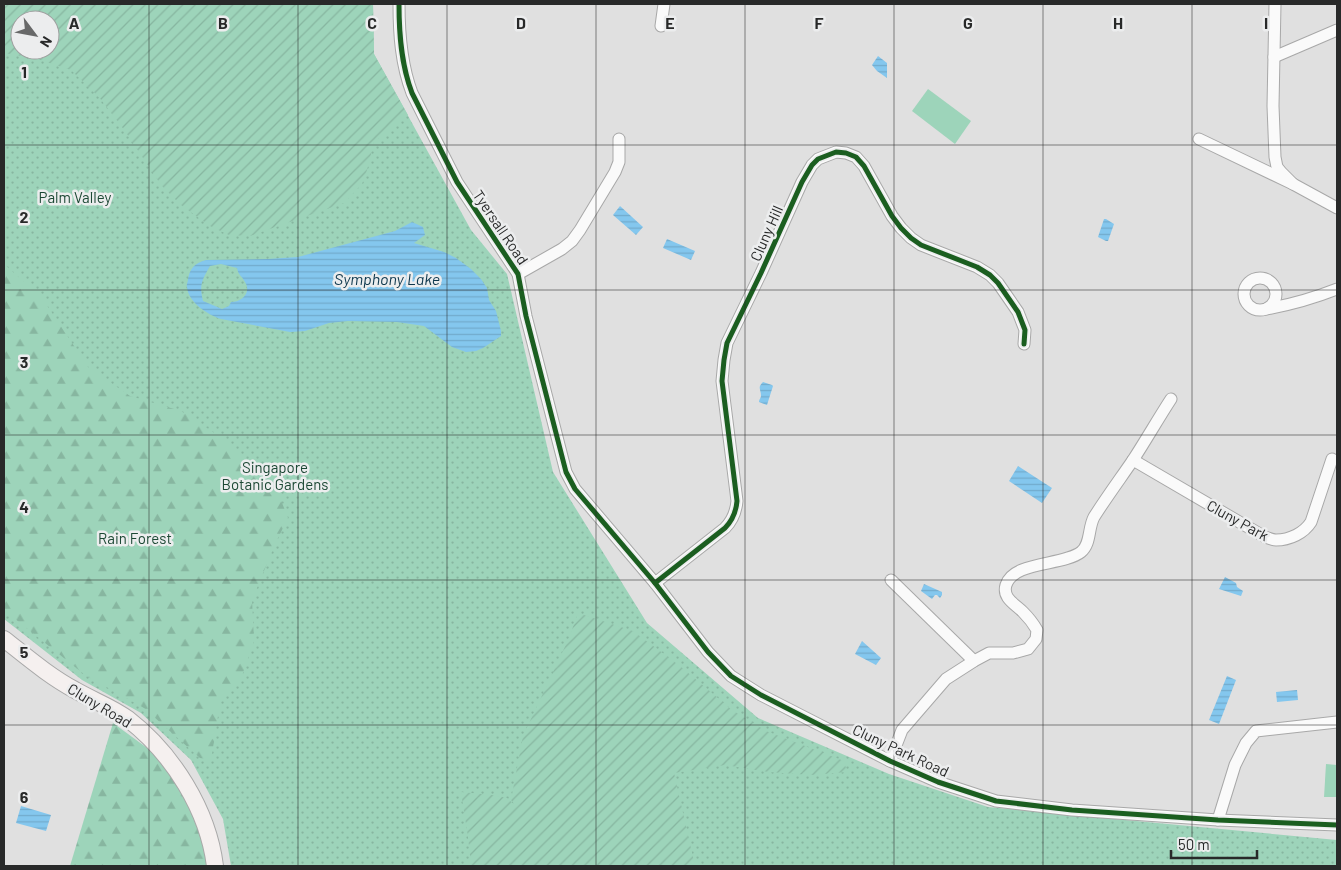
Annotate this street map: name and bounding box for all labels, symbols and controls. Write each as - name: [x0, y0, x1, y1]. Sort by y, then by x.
- north arrow: [10, 10, 60, 60]
- text: A: [69, 13, 80, 32]
- text: B: [218, 13, 228, 32]
- text: C: [367, 13, 377, 32]
- text: D: [516, 13, 526, 32]
- text: E: [665, 13, 675, 32]
- text: F: [815, 13, 824, 32]
- text: G: [963, 13, 973, 32]
- text: H: [1113, 13, 1123, 32]
- text: I: [1264, 13, 1268, 32]
- text: N: [37, 34, 56, 51]
- text: 1: [21, 62, 27, 81]
- street label: Tyersall Road: [469, 186, 533, 268]
- park label: Palm Valley: [39, 188, 111, 206]
- street label: Cluny Hill: [746, 202, 786, 264]
- text: 2: [20, 207, 29, 226]
- water label: Symphony Lake: [334, 269, 440, 288]
- text: 3: [20, 352, 28, 371]
- park label: Singapore Botanic Gardens: [222, 458, 328, 493]
- street label: Cluny Park: [1204, 496, 1272, 545]
- text: 4: [19, 497, 29, 516]
- park label: Rain Forest: [98, 529, 172, 547]
- text: 5: [20, 642, 29, 661]
- street label: Cluny Road: [65, 679, 135, 731]
- street label: Cluny Park Road: [850, 720, 952, 780]
- text: 6: [20, 787, 29, 806]
- scale bar: [1171, 828, 1257, 860]
- text: 50 m: [1178, 835, 1210, 853]

